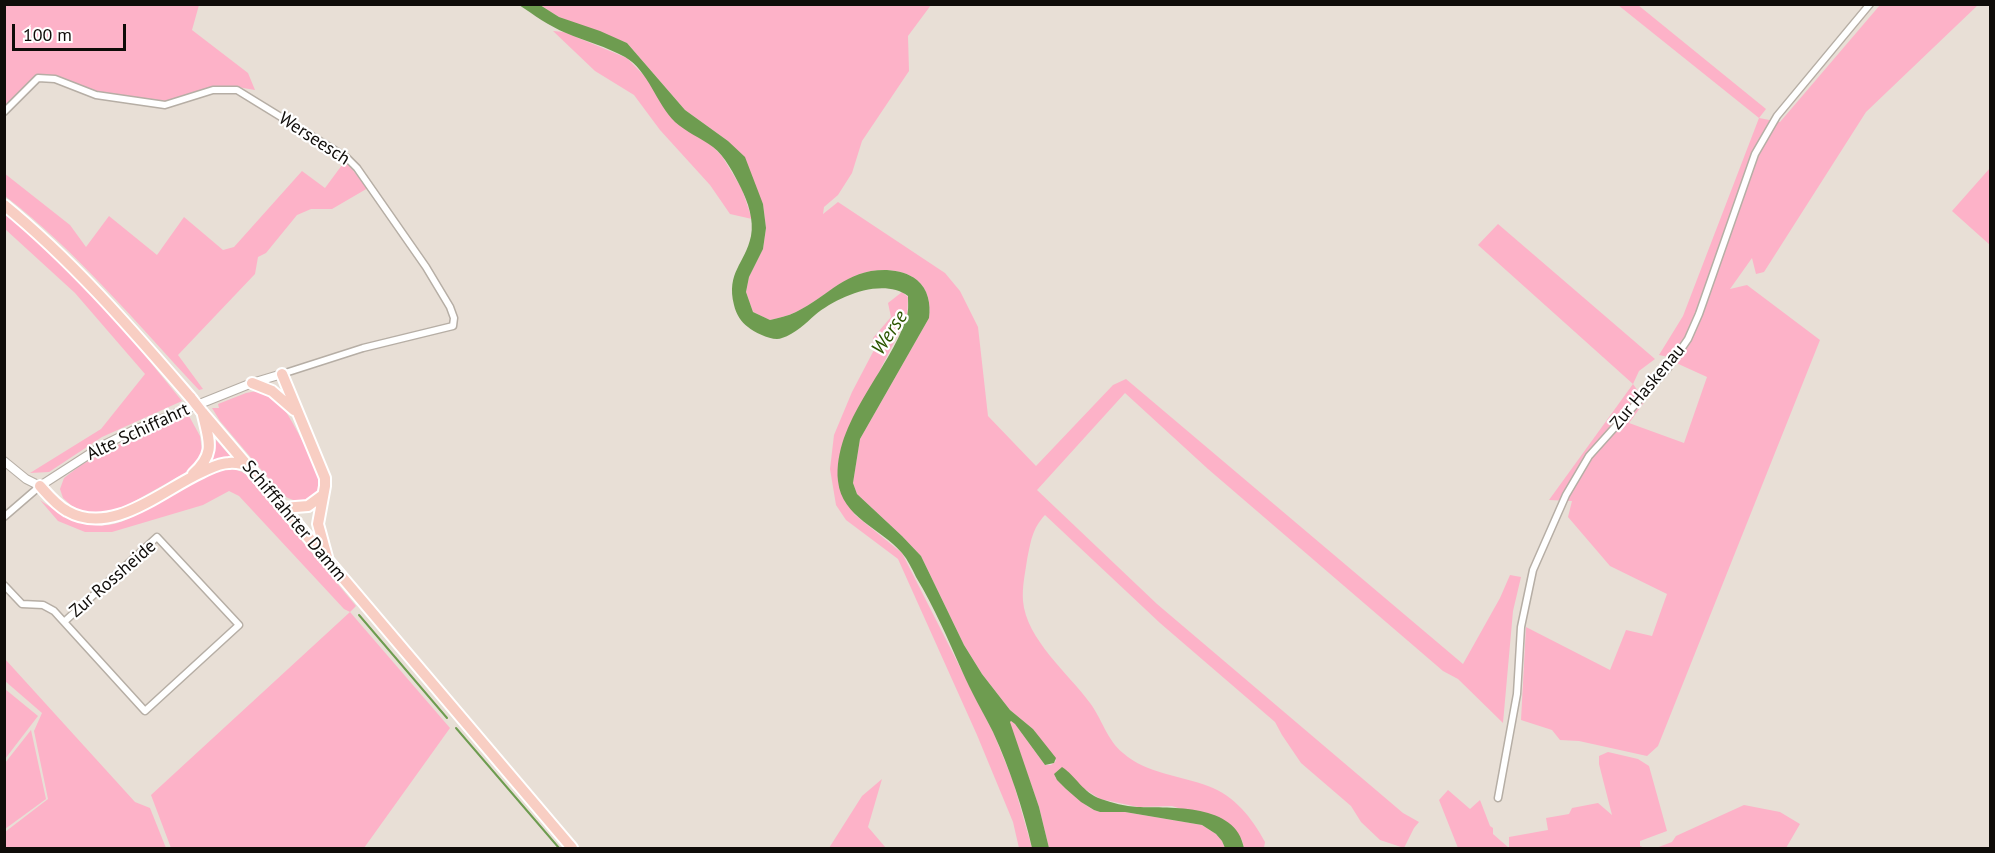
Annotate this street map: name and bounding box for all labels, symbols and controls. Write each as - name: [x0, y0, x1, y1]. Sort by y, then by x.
- scale bar: [15, 12, 129, 50]
- text: 100 m: [23, 23, 72, 46]
- street label: Werseesch: [274, 108, 354, 170]
- water label: Werse: [867, 306, 913, 360]
- street label: Zur Haskenau: [1606, 340, 1690, 434]
- street label: Alte Schiffahrt: [83, 399, 193, 465]
- street label: Schifffahrter Damm: [237, 456, 351, 586]
- street label: Zur Rossheide: [65, 536, 161, 622]

